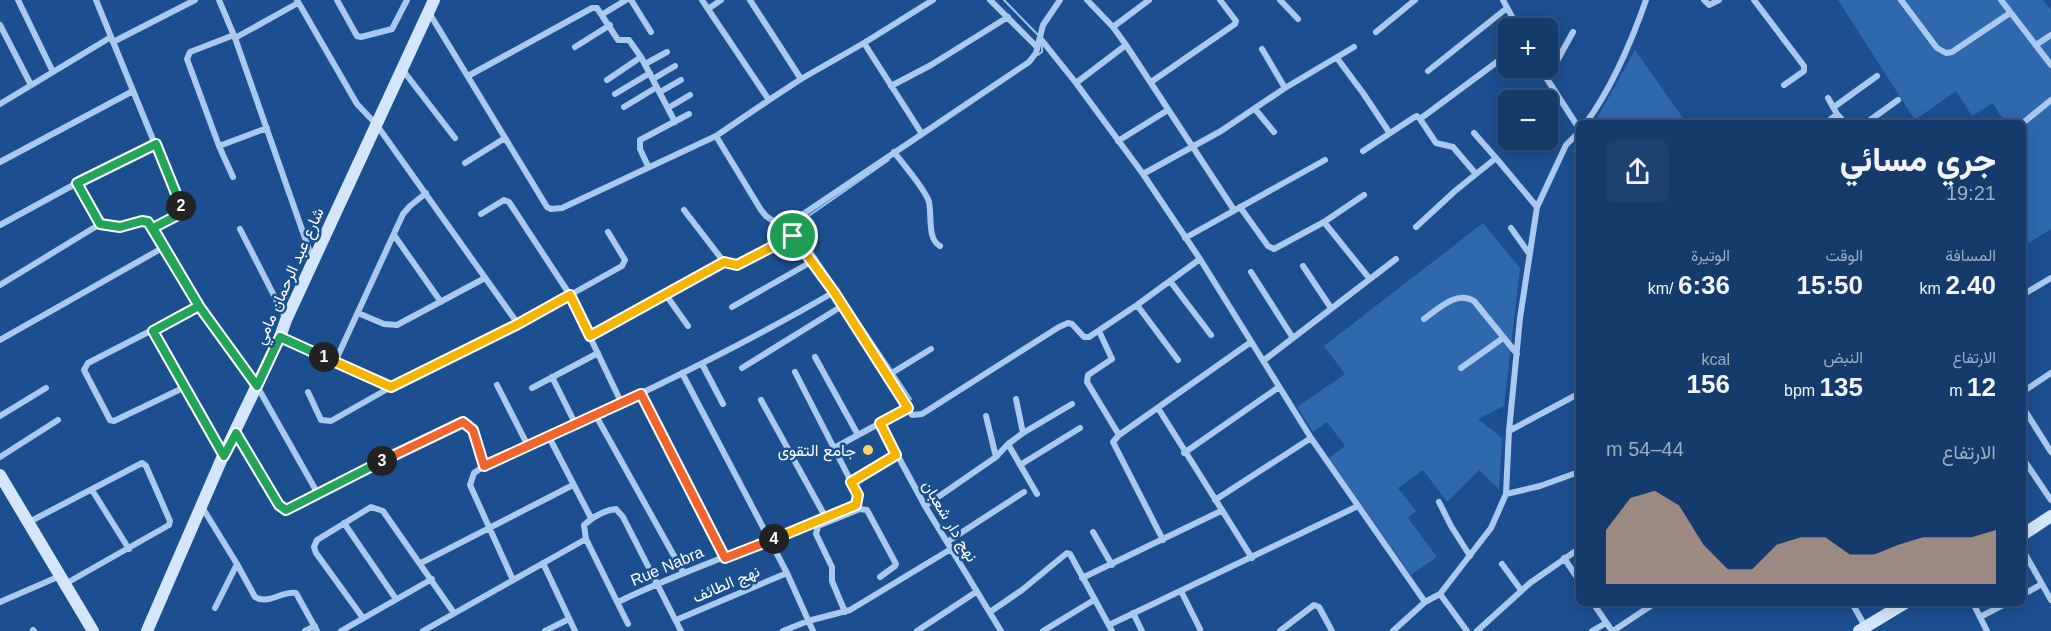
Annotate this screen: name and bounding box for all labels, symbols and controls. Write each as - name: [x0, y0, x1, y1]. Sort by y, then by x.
- map controls: [1498, 18, 1558, 150]
- button: +: [1498, 18, 1558, 78]
- button: −: [1498, 90, 1558, 150]
- button: share: [1606, 140, 1669, 203]
- text: جري مسائي: [1840, 141, 1996, 178]
- text: 19:21: [1946, 182, 1996, 204]
- pin: 2: [166, 191, 196, 221]
- text: 2: [177, 197, 185, 214]
- street label: شارع عبد الرحمان مامي: [251, 205, 331, 349]
- pin: [767, 210, 818, 261]
- icon: arrive: [776, 219, 809, 252]
- text: الوتيرة: [1691, 247, 1730, 264]
- text: الوقت: [1825, 247, 1863, 264]
- text: المسافة: [1945, 247, 1996, 264]
- text: 6:36: [1678, 270, 1730, 300]
- text: 15:50: [1797, 270, 1863, 300]
- text: 2.40: [1945, 270, 1996, 300]
- text: /km: [1648, 280, 1678, 297]
- text: km: [1920, 280, 1945, 297]
- pin: 1: [309, 342, 339, 372]
- text: 1: [320, 348, 328, 365]
- text: النبض: [1823, 349, 1863, 366]
- text: الارتفاع: [1953, 349, 1996, 366]
- text: kcal: [1702, 351, 1730, 368]
- text: 156: [1687, 369, 1730, 399]
- text: 135: [1820, 372, 1863, 402]
- text: 12: [1967, 372, 1996, 402]
- text: bpm: [1784, 382, 1820, 399]
- text: m: [1949, 382, 1967, 399]
- text: 44–54 m: [1606, 438, 1684, 460]
- text: الارتفاع: [1942, 441, 1996, 463]
- place label: جامع التقوى: [778, 442, 856, 462]
- marker: جامع التقوى: [861, 443, 875, 457]
- pin: 3: [367, 446, 397, 476]
- text: 3: [378, 452, 386, 469]
- street label: نهج دار شعبان: [917, 477, 981, 566]
- pin: 4: [759, 524, 789, 554]
- text: 4: [770, 530, 778, 547]
- street label: Rue Nabra: [628, 543, 706, 589]
- street label: نهج الطائف: [690, 562, 763, 608]

